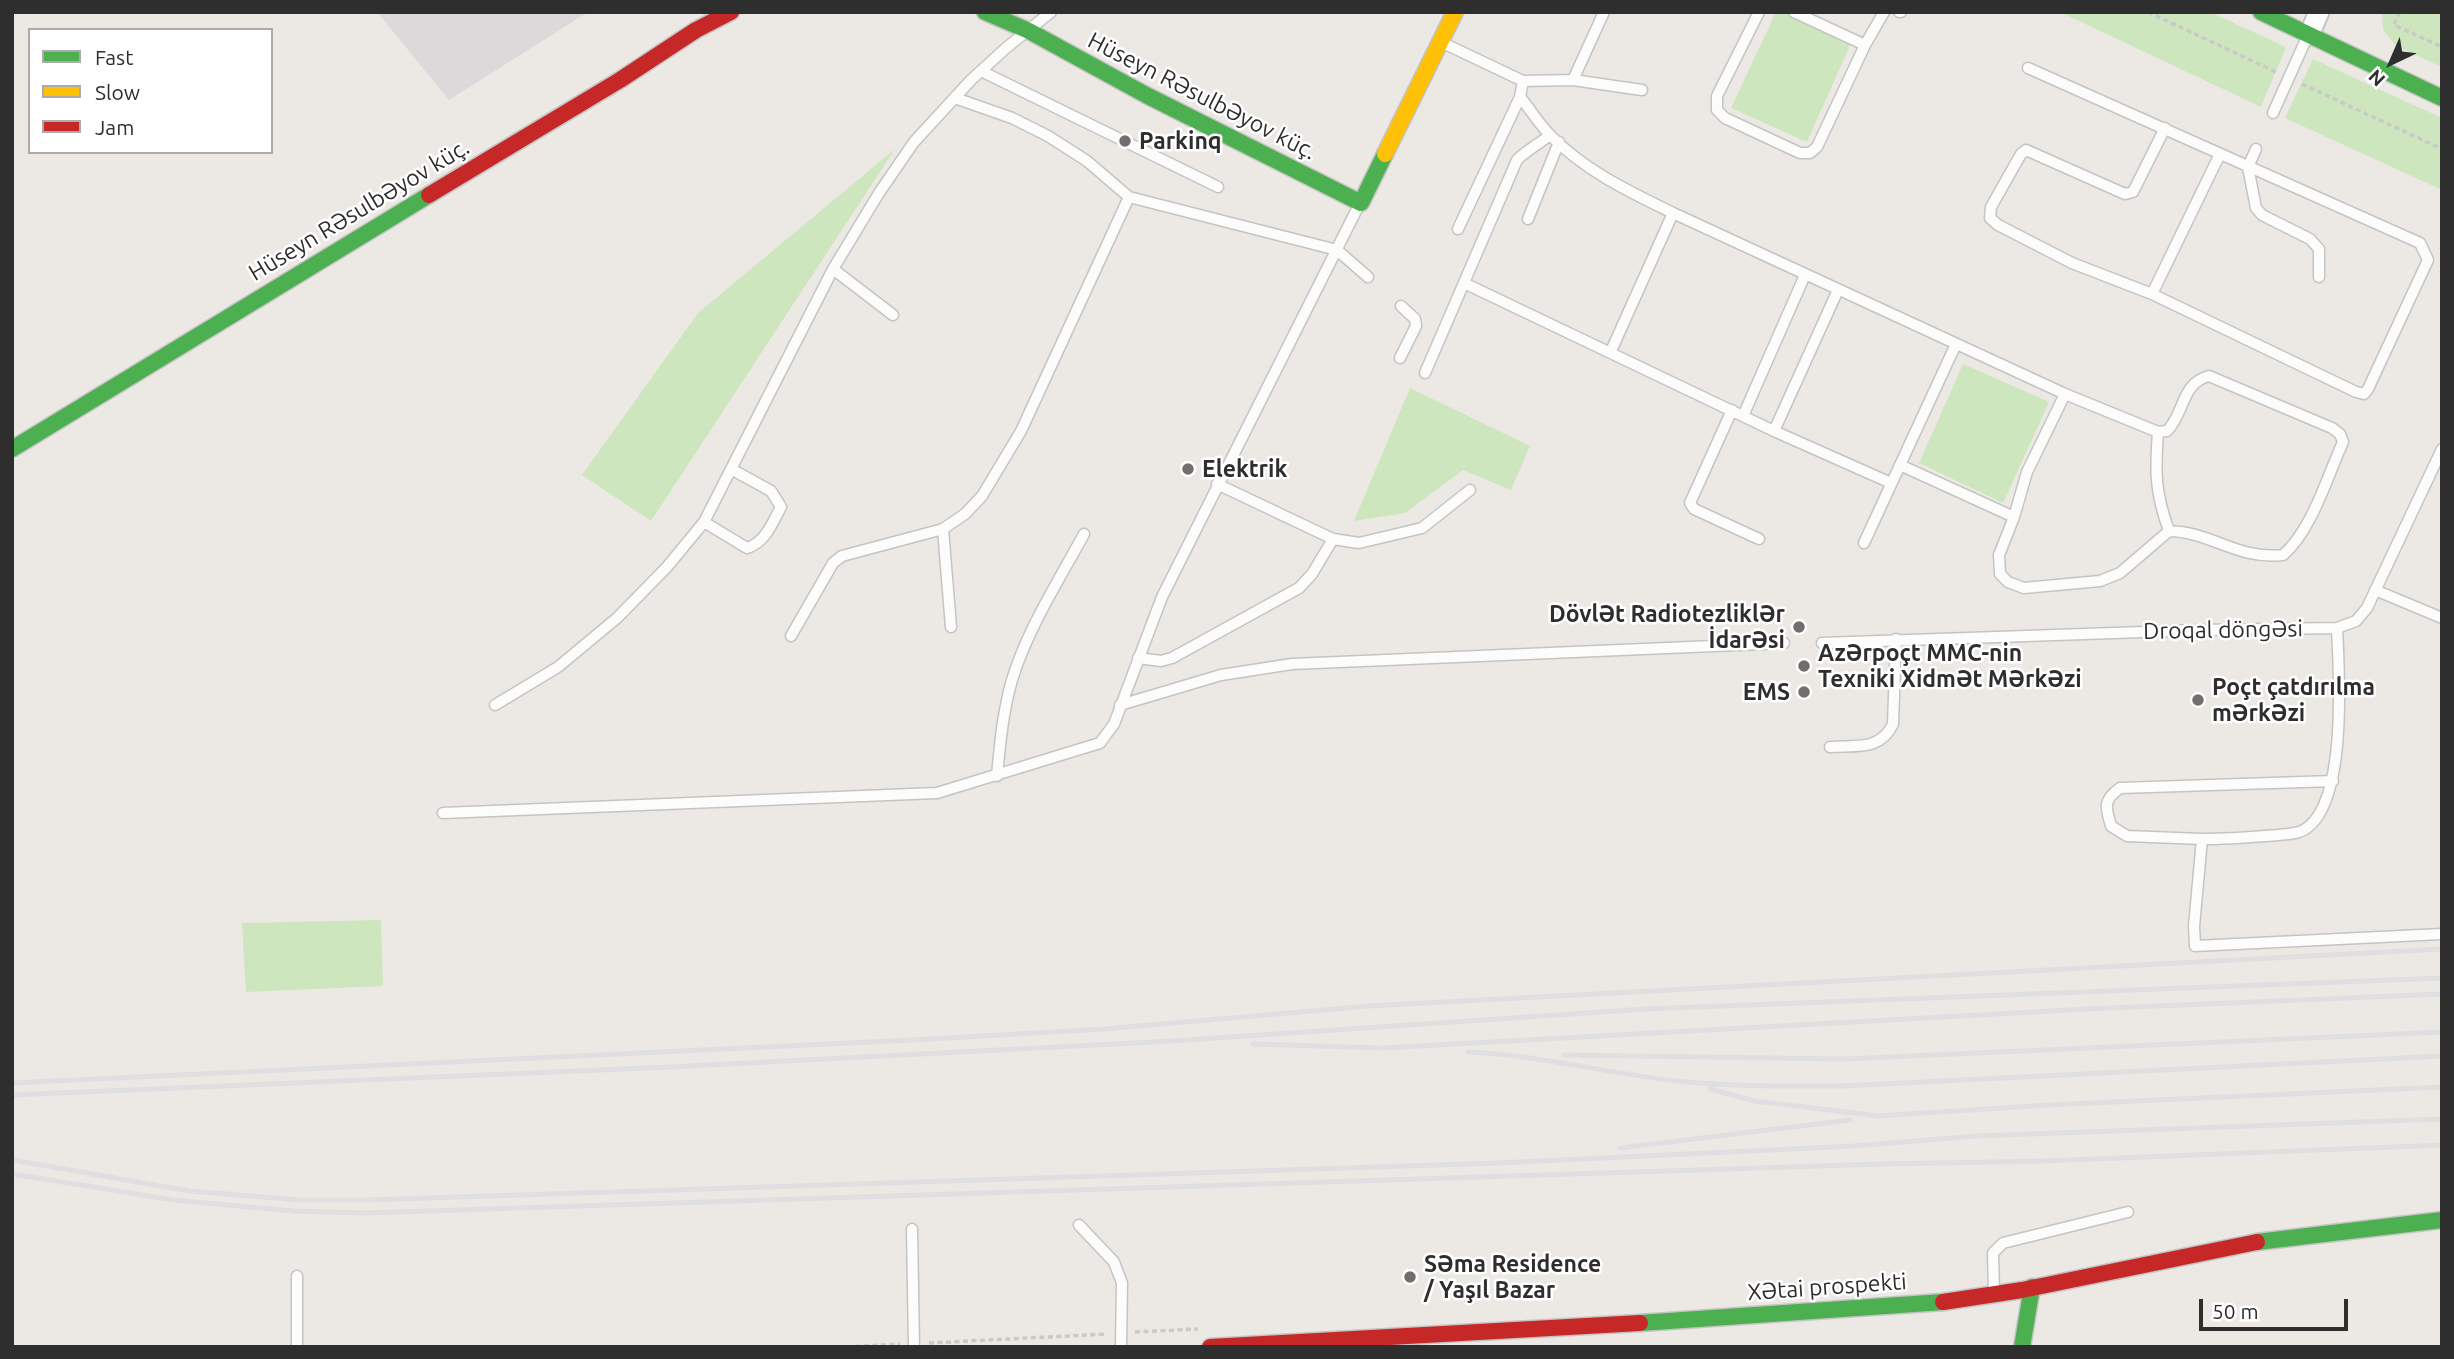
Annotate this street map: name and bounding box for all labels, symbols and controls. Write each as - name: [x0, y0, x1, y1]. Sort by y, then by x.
- street label: Hüseyn Rəsulbəyov küç.: [1083, 26, 1321, 166]
- legend: [28, 28, 273, 154]
- north arrow: [2356, 28, 2426, 98]
- text: Fast: [95, 45, 133, 69]
- text: N: [2364, 65, 2389, 91]
- text: Slow: [95, 80, 140, 104]
- text: Jam: [95, 115, 134, 139]
- place label: Parkinq: [1139, 127, 1222, 155]
- street label: Hüseyn Rəsulbəyov küç.: [244, 133, 474, 287]
- marker: Parkinq: [1117, 133, 1133, 149]
- place label: Elektrik: [1202, 455, 1287, 483]
- marker: Elektrik: [1180, 461, 1196, 477]
- place label: Dövlət Radiotezliklər İdarəsi: [1549, 600, 1785, 654]
- street label: Droqal döngəsi: [2143, 615, 2303, 645]
- marker: Dövlət Radiotezliklər İdarəsi: [1791, 619, 1807, 635]
- place label: Azərpoçt MMC-nin Texniki Xidmət Mərkəzi: [1818, 639, 2082, 693]
- marker: Azərpoçt MMC-nin Texniki Xidmət Mərkəzi: [1796, 658, 1812, 674]
- place label: Poçt çatdırılma mərkəzi: [2212, 673, 2375, 727]
- place label: EMS: [1743, 678, 1790, 706]
- marker: EMS: [1796, 684, 1812, 700]
- marker: Poçt çatdırılma mərkəzi: [2190, 692, 2206, 708]
- place label: Səma Residence / Yaşıl Bazar: [1424, 1250, 1601, 1304]
- street label: Xətai prospekti: [1746, 1268, 1908, 1306]
- marker: Səma Residence / Yaşıl Bazar: [1402, 1269, 1418, 1285]
- scale bar: [2202, 1286, 2351, 1330]
- text: 50 m: [2212, 1299, 2259, 1323]

